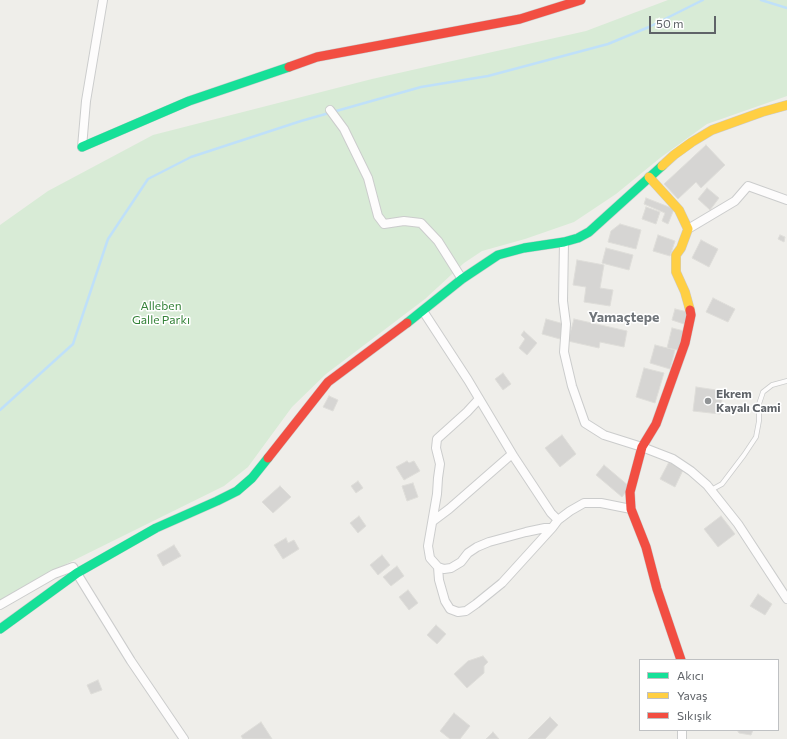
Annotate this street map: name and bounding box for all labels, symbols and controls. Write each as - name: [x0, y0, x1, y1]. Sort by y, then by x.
- scale bar: [651, 8, 718, 34]
- text: 50 m: [656, 16, 684, 30]
- park label: Alleben Galle Parkı: [132, 299, 190, 327]
- district label: Yamaçtepe: [589, 309, 659, 325]
- place label: Ekrem Kayalı Cami: [716, 387, 781, 415]
- marker: Ekrem Kayalı Cami: [703, 396, 713, 406]
- legend: [639, 659, 779, 731]
- text: Akıcı: [677, 668, 704, 682]
- text: Yavaş: [677, 688, 708, 702]
- text: Sıkışık: [677, 708, 712, 722]

